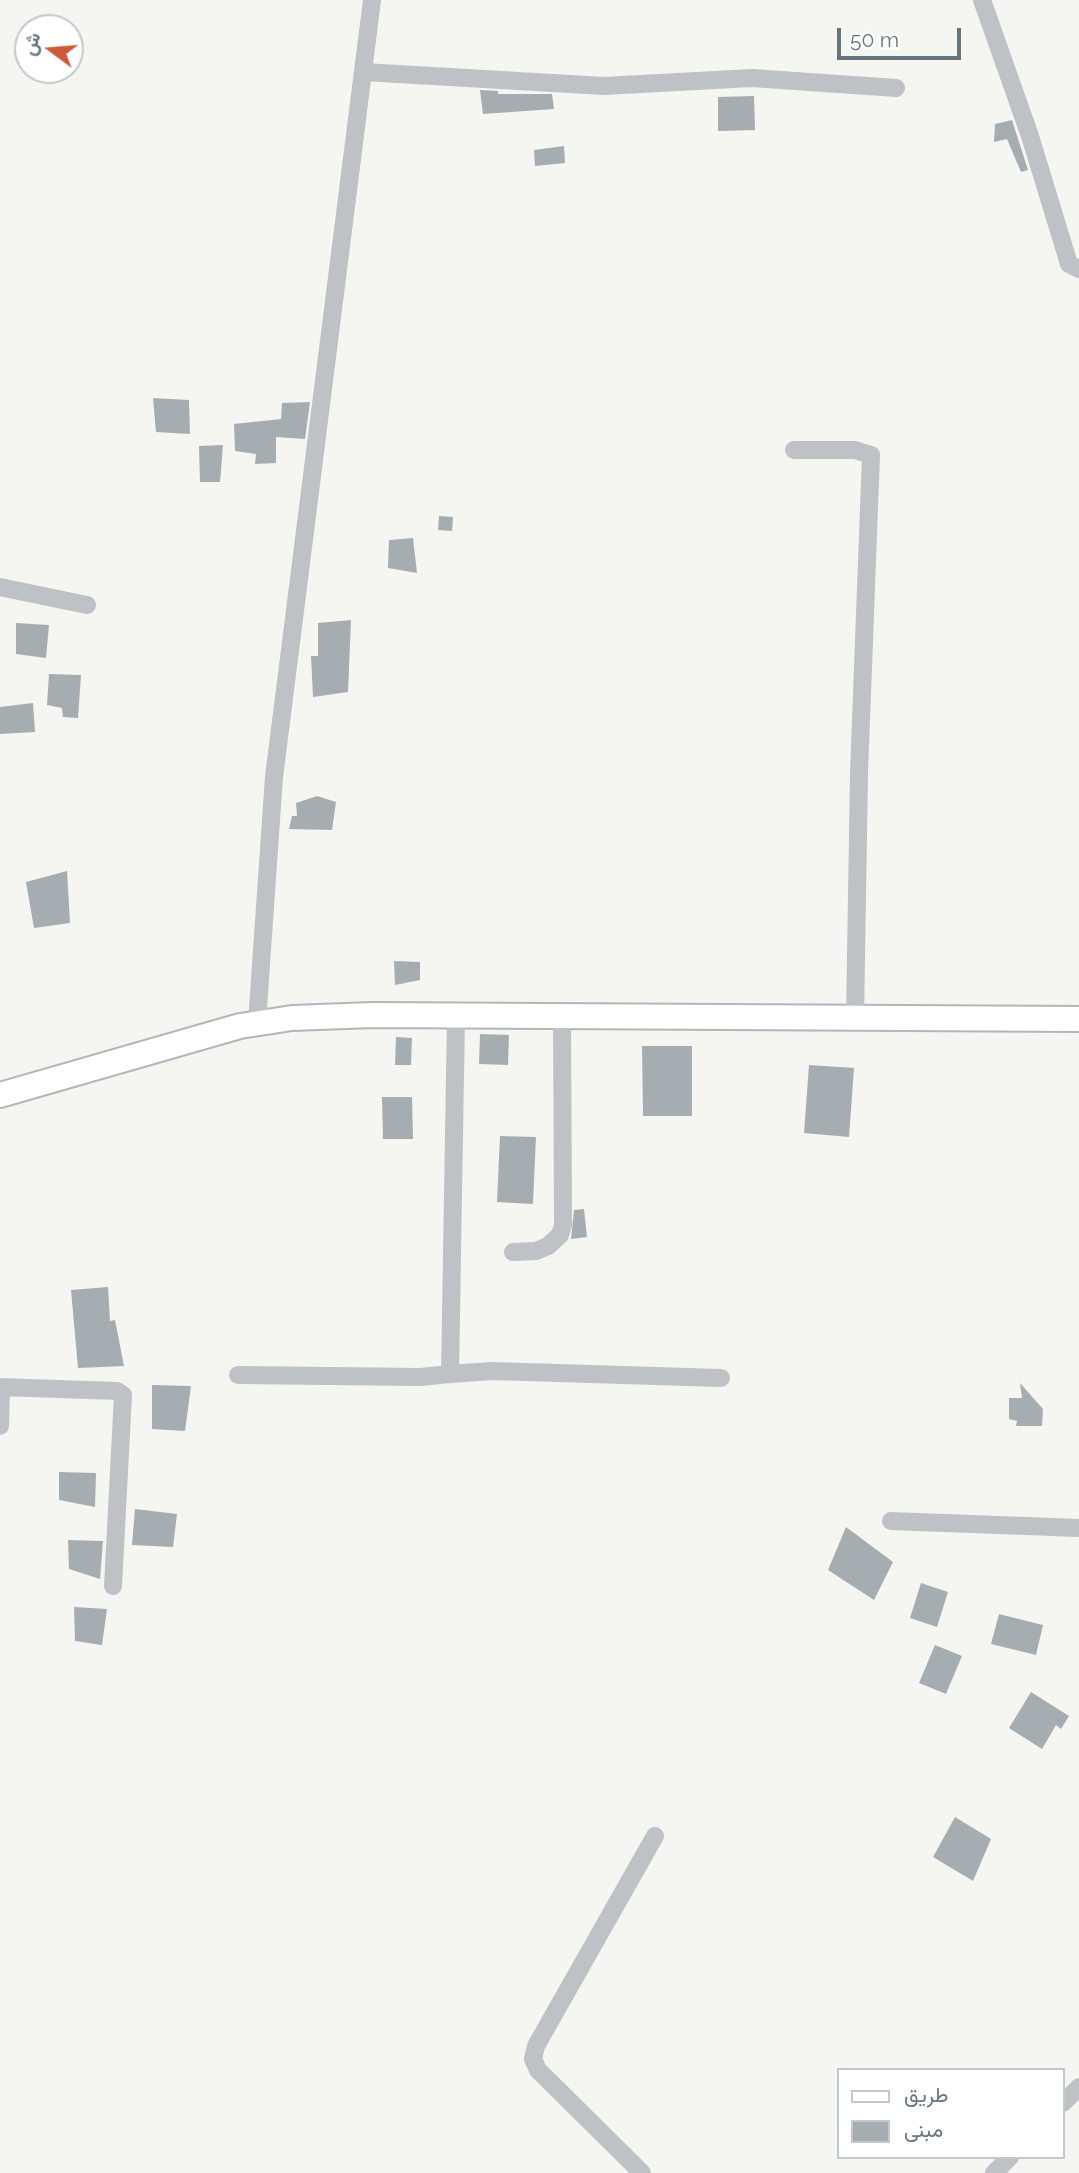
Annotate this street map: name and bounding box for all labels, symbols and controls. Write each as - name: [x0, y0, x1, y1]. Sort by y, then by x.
- north arrow: [14, 14, 84, 84]
- scale bar: [841, 14, 965, 58]
- text: 50 m: [850, 27, 899, 52]
- text: ش: [17, 30, 44, 58]
- legend: [838, 2068, 1065, 2159]
- text: طريق: [904, 2082, 949, 2107]
- text: مبنى: [904, 2117, 943, 2142]

